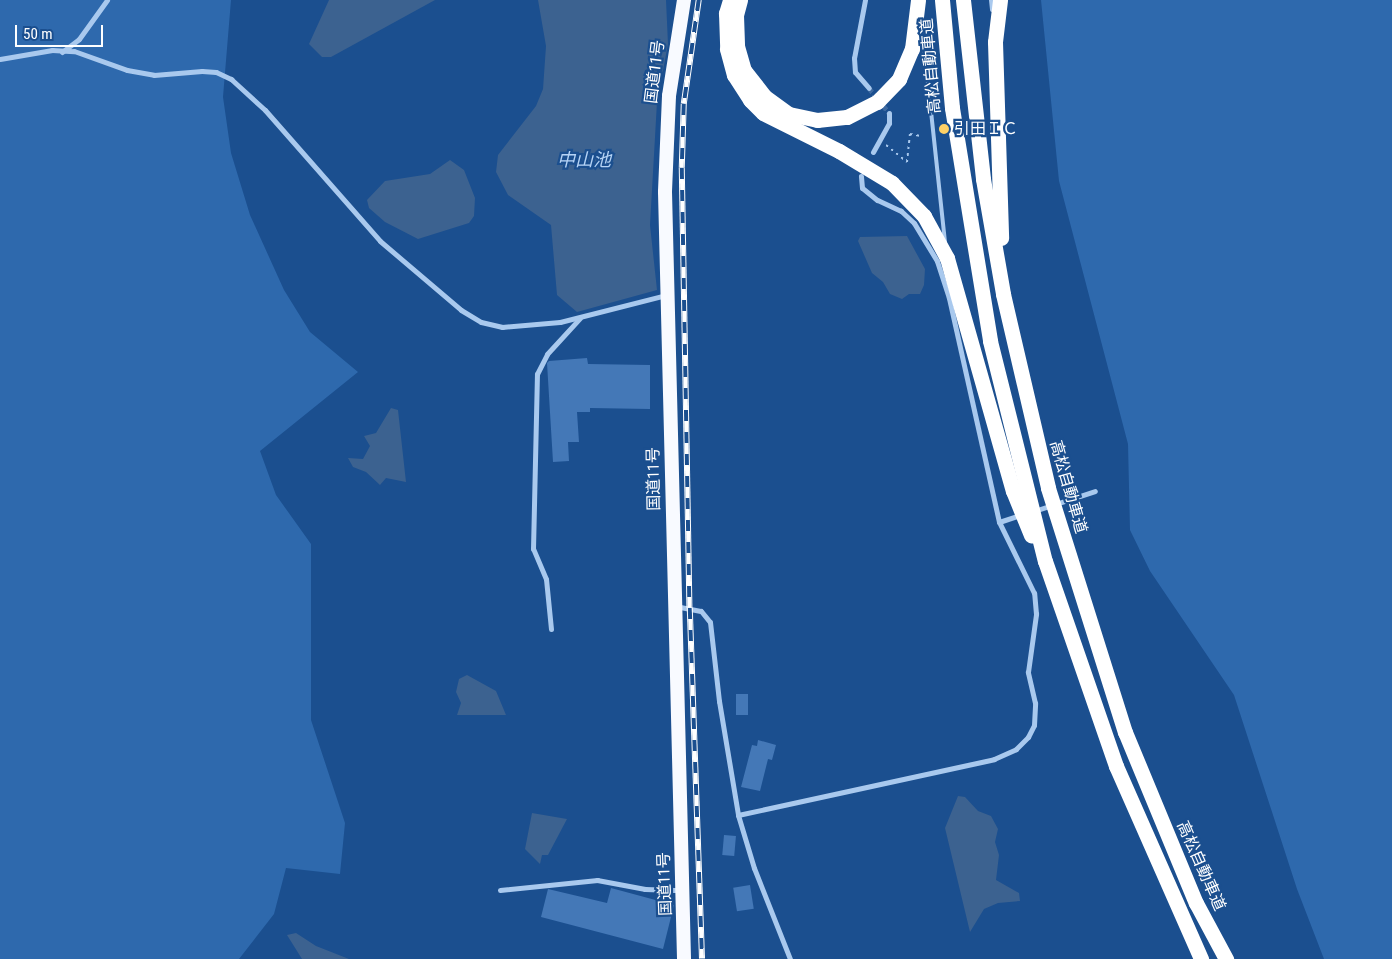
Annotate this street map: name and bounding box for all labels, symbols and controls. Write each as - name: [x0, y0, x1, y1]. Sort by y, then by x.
- scale bar: [18, 15, 105, 47]
- street label: 高松自動車道: [917, 17, 945, 115]
- text: 50 m: [23, 25, 53, 43]
- street label: 国道11号: [642, 39, 668, 105]
- place label: 引田ＩＣ: [954, 119, 1018, 139]
- marker: 引田ＩＣ: [938, 123, 950, 135]
- water label: 中山池: [557, 149, 611, 171]
- street label: 高松自動車道: [1046, 438, 1090, 536]
- street label: 国道11号: [644, 447, 664, 511]
- street label: 高松自動車道: [1173, 818, 1229, 914]
- street label: 国道11号: [654, 852, 676, 916]

